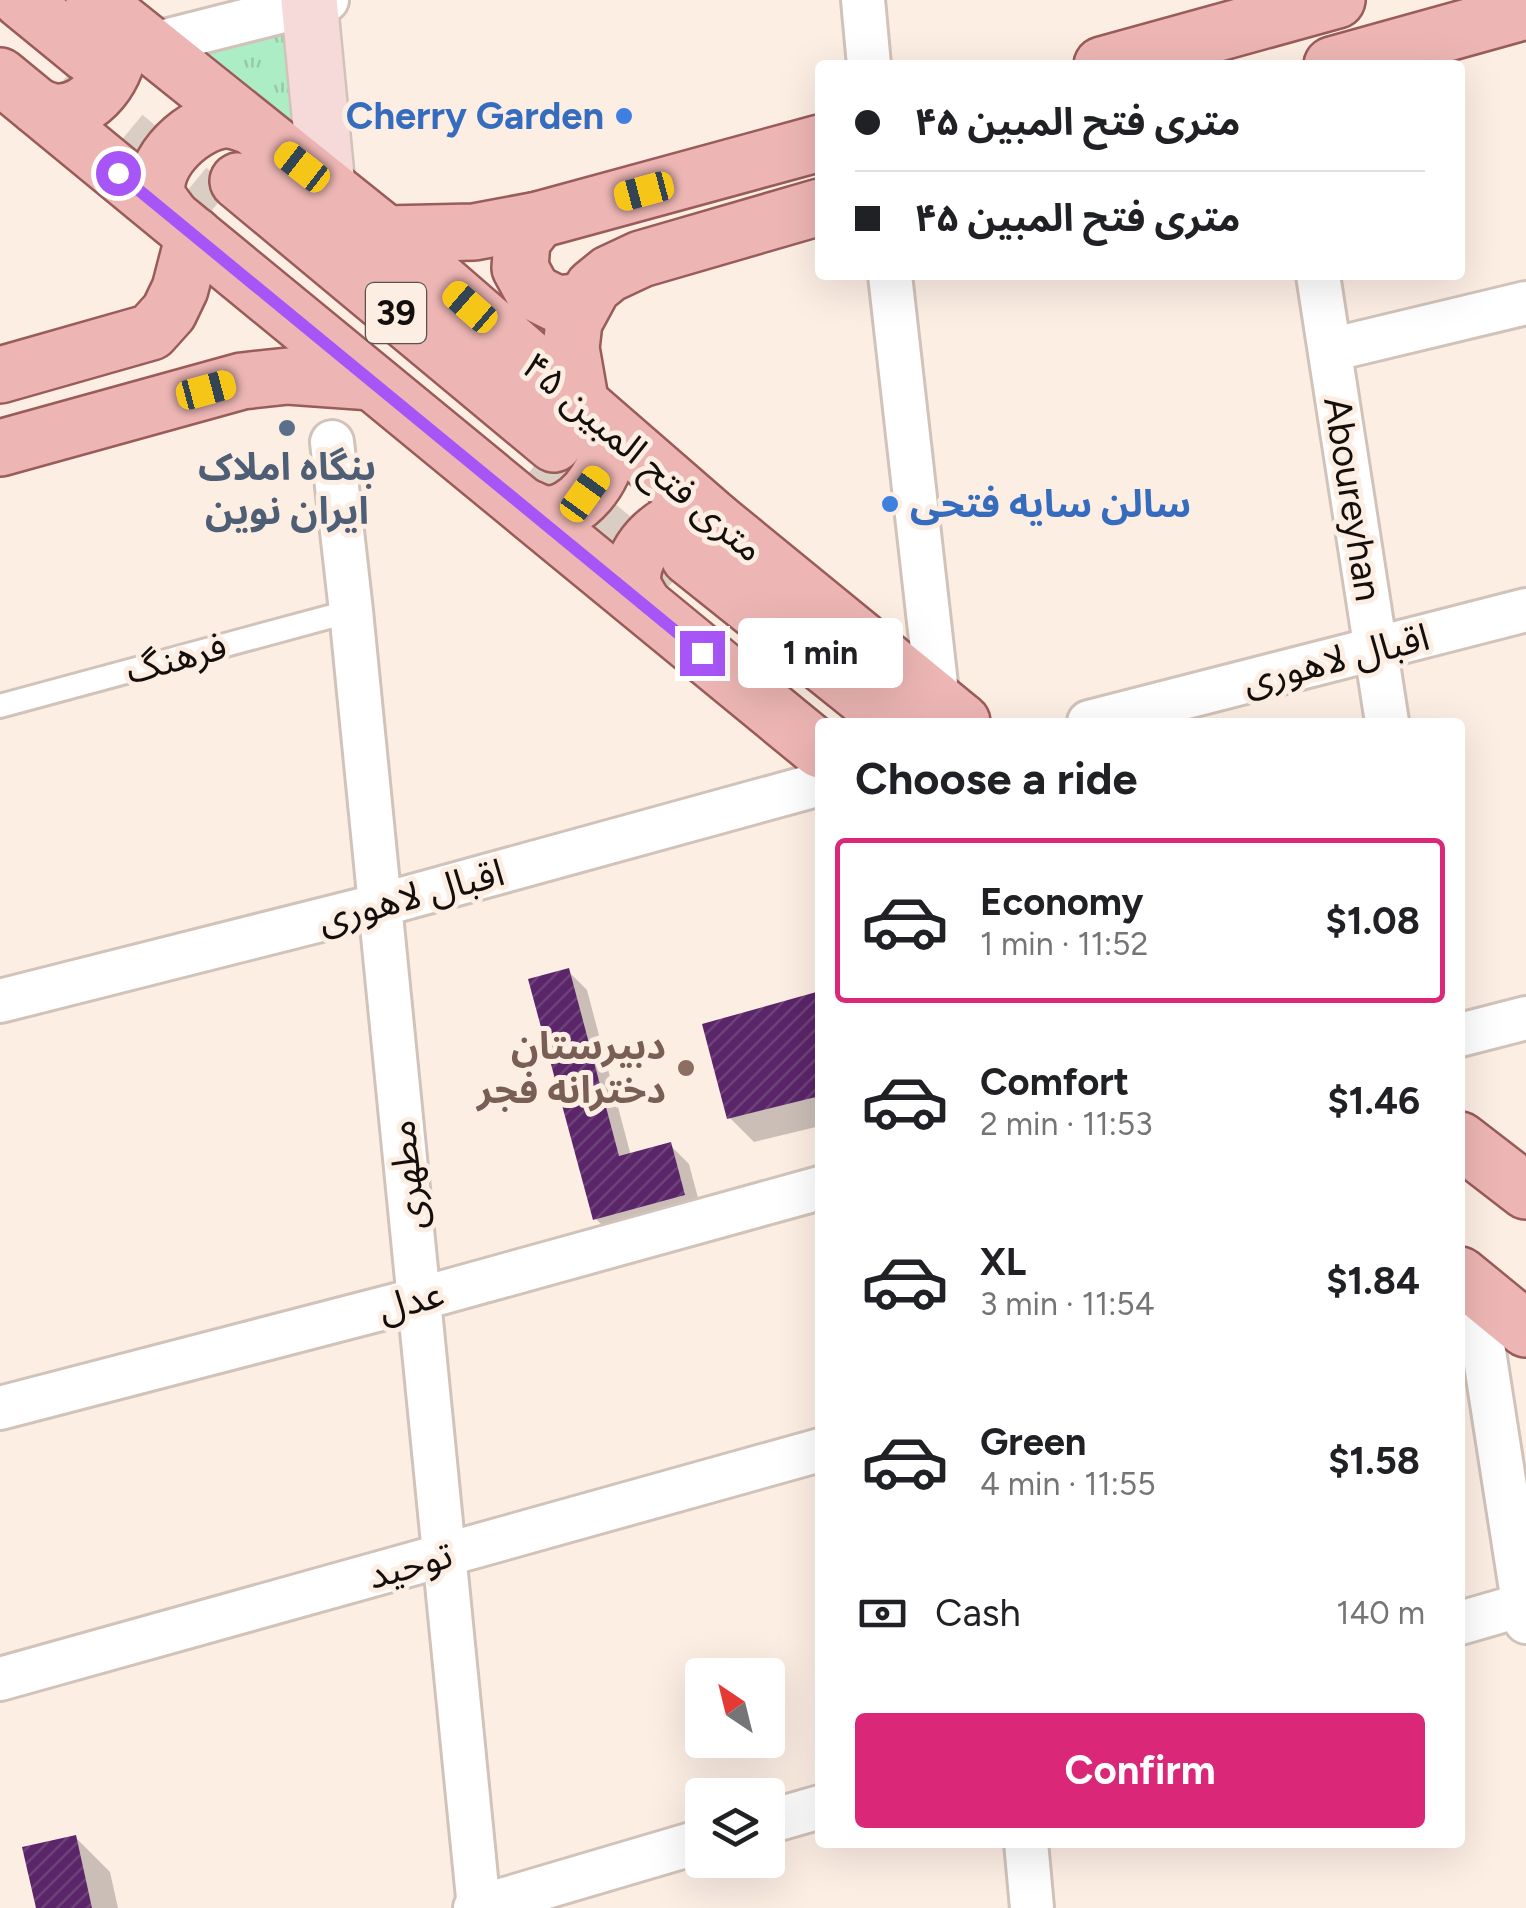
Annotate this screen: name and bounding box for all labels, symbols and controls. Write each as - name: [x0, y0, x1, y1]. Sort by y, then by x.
- place label: Cherry Garden: [346, 93, 604, 139]
- text: ۴۵ متری فتح المبین: [915, 99, 1241, 145]
- marker: Cherry Garden: [613, 105, 635, 127]
- car: [269, 137, 335, 197]
- route start: [96, 151, 141, 196]
- car: [611, 169, 677, 213]
- text: ۴۵ متری فتح المبین: [915, 195, 1241, 241]
- car: [438, 276, 502, 338]
- road number: 39: [366, 283, 426, 343]
- street label: ۴۵ متری فتح المبین: [510, 343, 773, 575]
- car: [173, 368, 239, 412]
- street label: Aboureyhan: [1314, 394, 1392, 604]
- marker: بنگاه املاک ایران نوین: [276, 417, 298, 439]
- place label: بنگاه املاک ایران نوین: [198, 444, 376, 534]
- car: [555, 461, 615, 527]
- place label: سالن سایه فتحی: [910, 481, 1191, 527]
- marker: سالن سایه فتحی: [879, 493, 901, 515]
- street label: اقبال لاهوری: [1238, 614, 1434, 704]
- callout: 1 min: [737, 618, 902, 688]
- street label: فرهنگ: [121, 623, 231, 693]
- route end: [680, 631, 725, 676]
- text: 1 min: [783, 634, 858, 672]
- text: Choose a ride: [855, 751, 1137, 805]
- street label: اقبال لاهوری: [313, 849, 509, 943]
- icon: car: [860, 876, 950, 966]
- text: Economy: [980, 879, 1143, 925]
- text: $1.08: [1326, 898, 1420, 944]
- text: 1 min · 11:52: [980, 925, 1148, 963]
- place label: دبیرستان دخترانه فجر: [475, 1023, 666, 1113]
- icon: car: [860, 1056, 950, 1146]
- marker: دبیرستان دخترانه فجر: [675, 1057, 697, 1079]
- text: Comfort: [980, 1059, 1129, 1105]
- text: $1.46: [1327, 1078, 1420, 1124]
- text: 2 min · 11:53: [980, 1105, 1153, 1143]
- street label: مطهری: [378, 1118, 436, 1232]
- icon: car: [860, 1236, 950, 1326]
- text: XL: [980, 1239, 1026, 1285]
- text: $1.84: [1326, 1258, 1420, 1304]
- street label: عدل: [373, 1270, 449, 1332]
- text: 3 min · 11:54: [980, 1285, 1155, 1323]
- icon: car: [860, 1416, 950, 1506]
- text: Green: [980, 1419, 1086, 1465]
- text: $1.58: [1328, 1438, 1420, 1484]
- text: 4 min · 11:55: [980, 1465, 1156, 1503]
- street label: توحید: [362, 1531, 458, 1599]
- icon: cash: [855, 1586, 910, 1641]
- text: Cash: [935, 1590, 1021, 1636]
- text: 140 m: [1336, 1594, 1425, 1632]
- north arrow: [685, 1658, 785, 1758]
- map controls: [685, 1658, 785, 1878]
- button: Confirm: [855, 1713, 1425, 1828]
- button: layers: [685, 1778, 785, 1878]

